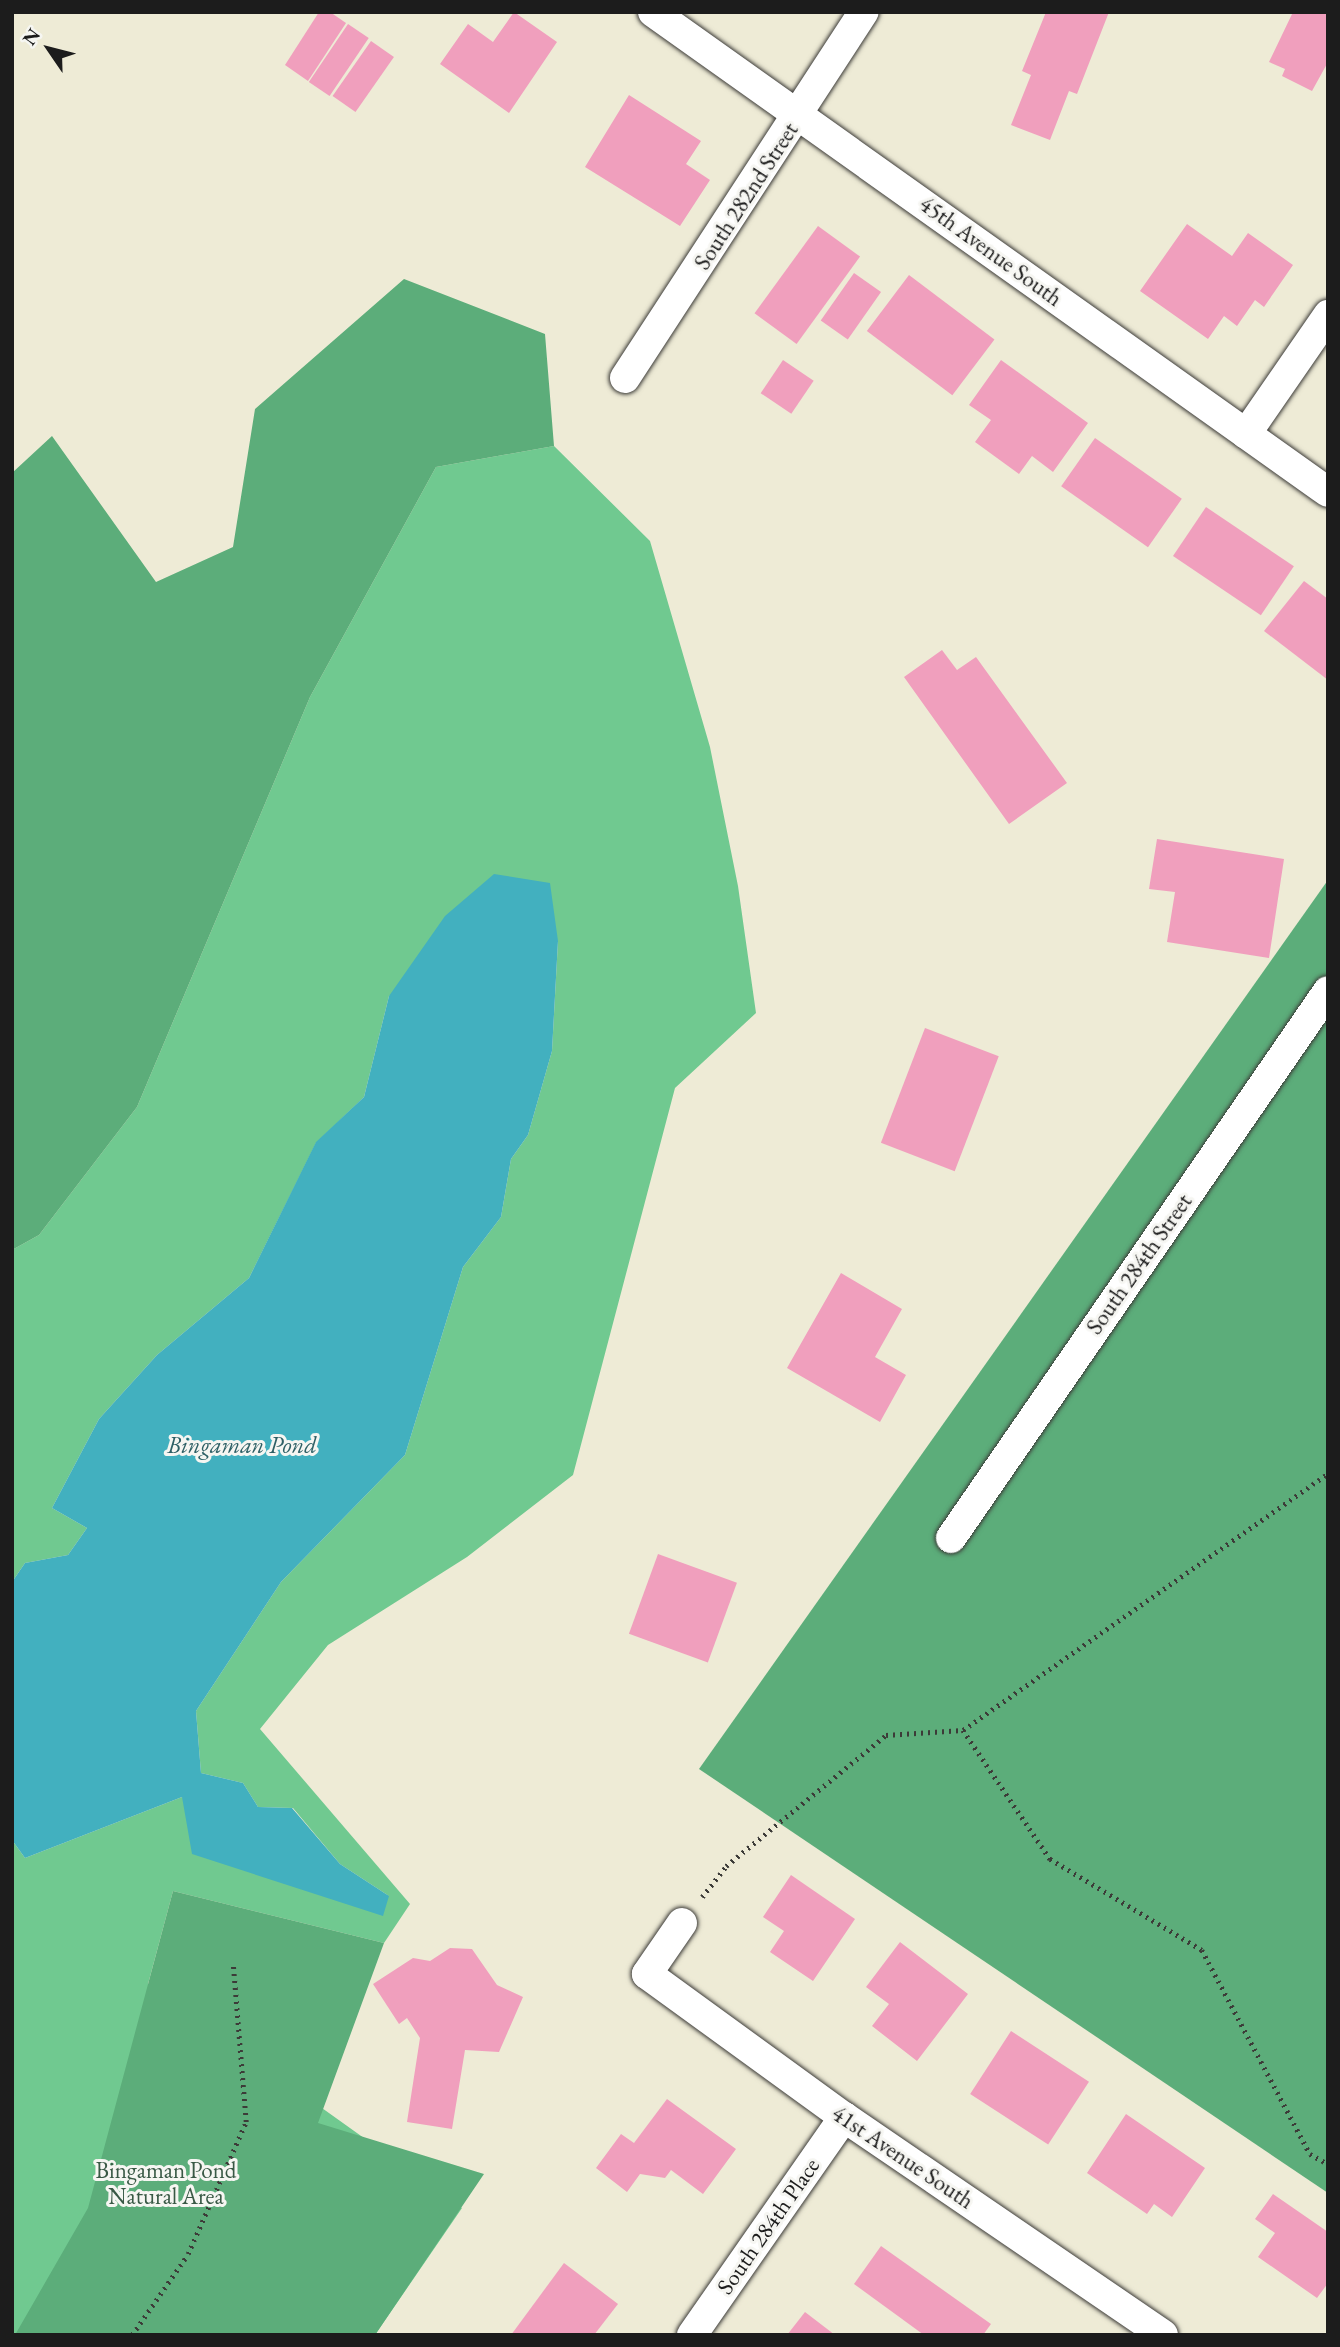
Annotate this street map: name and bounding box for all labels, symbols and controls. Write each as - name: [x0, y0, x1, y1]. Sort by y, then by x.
- north arrow: [14, 14, 84, 84]
- text: N: [17, 23, 46, 50]
- street label: South 282nd Street: [688, 117, 804, 275]
- street label: 45th Avenue South: [914, 190, 1068, 312]
- street label: South 284th Street: [1080, 1188, 1198, 1340]
- water label: Bingaman Pond: [167, 1431, 317, 1459]
- street label: 41st Avenue South: [827, 2099, 979, 2215]
- street label: South 284th Place: [711, 2153, 825, 2299]
- park label: Bingaman Pond Natural Area: [96, 2156, 236, 2210]

